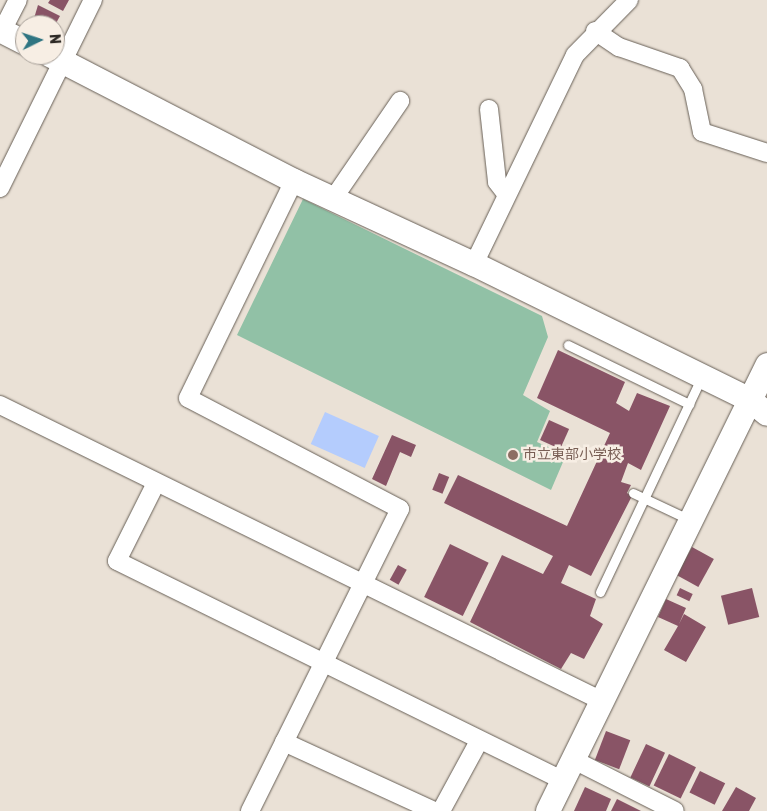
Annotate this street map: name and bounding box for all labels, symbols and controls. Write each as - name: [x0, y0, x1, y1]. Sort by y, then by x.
- north arrow: [15, 15, 65, 65]
- text: N: [46, 33, 63, 45]
- place label: 市立東部小学校: [523, 447, 621, 463]
- marker: 市立東部小学校: [507, 449, 519, 461]

